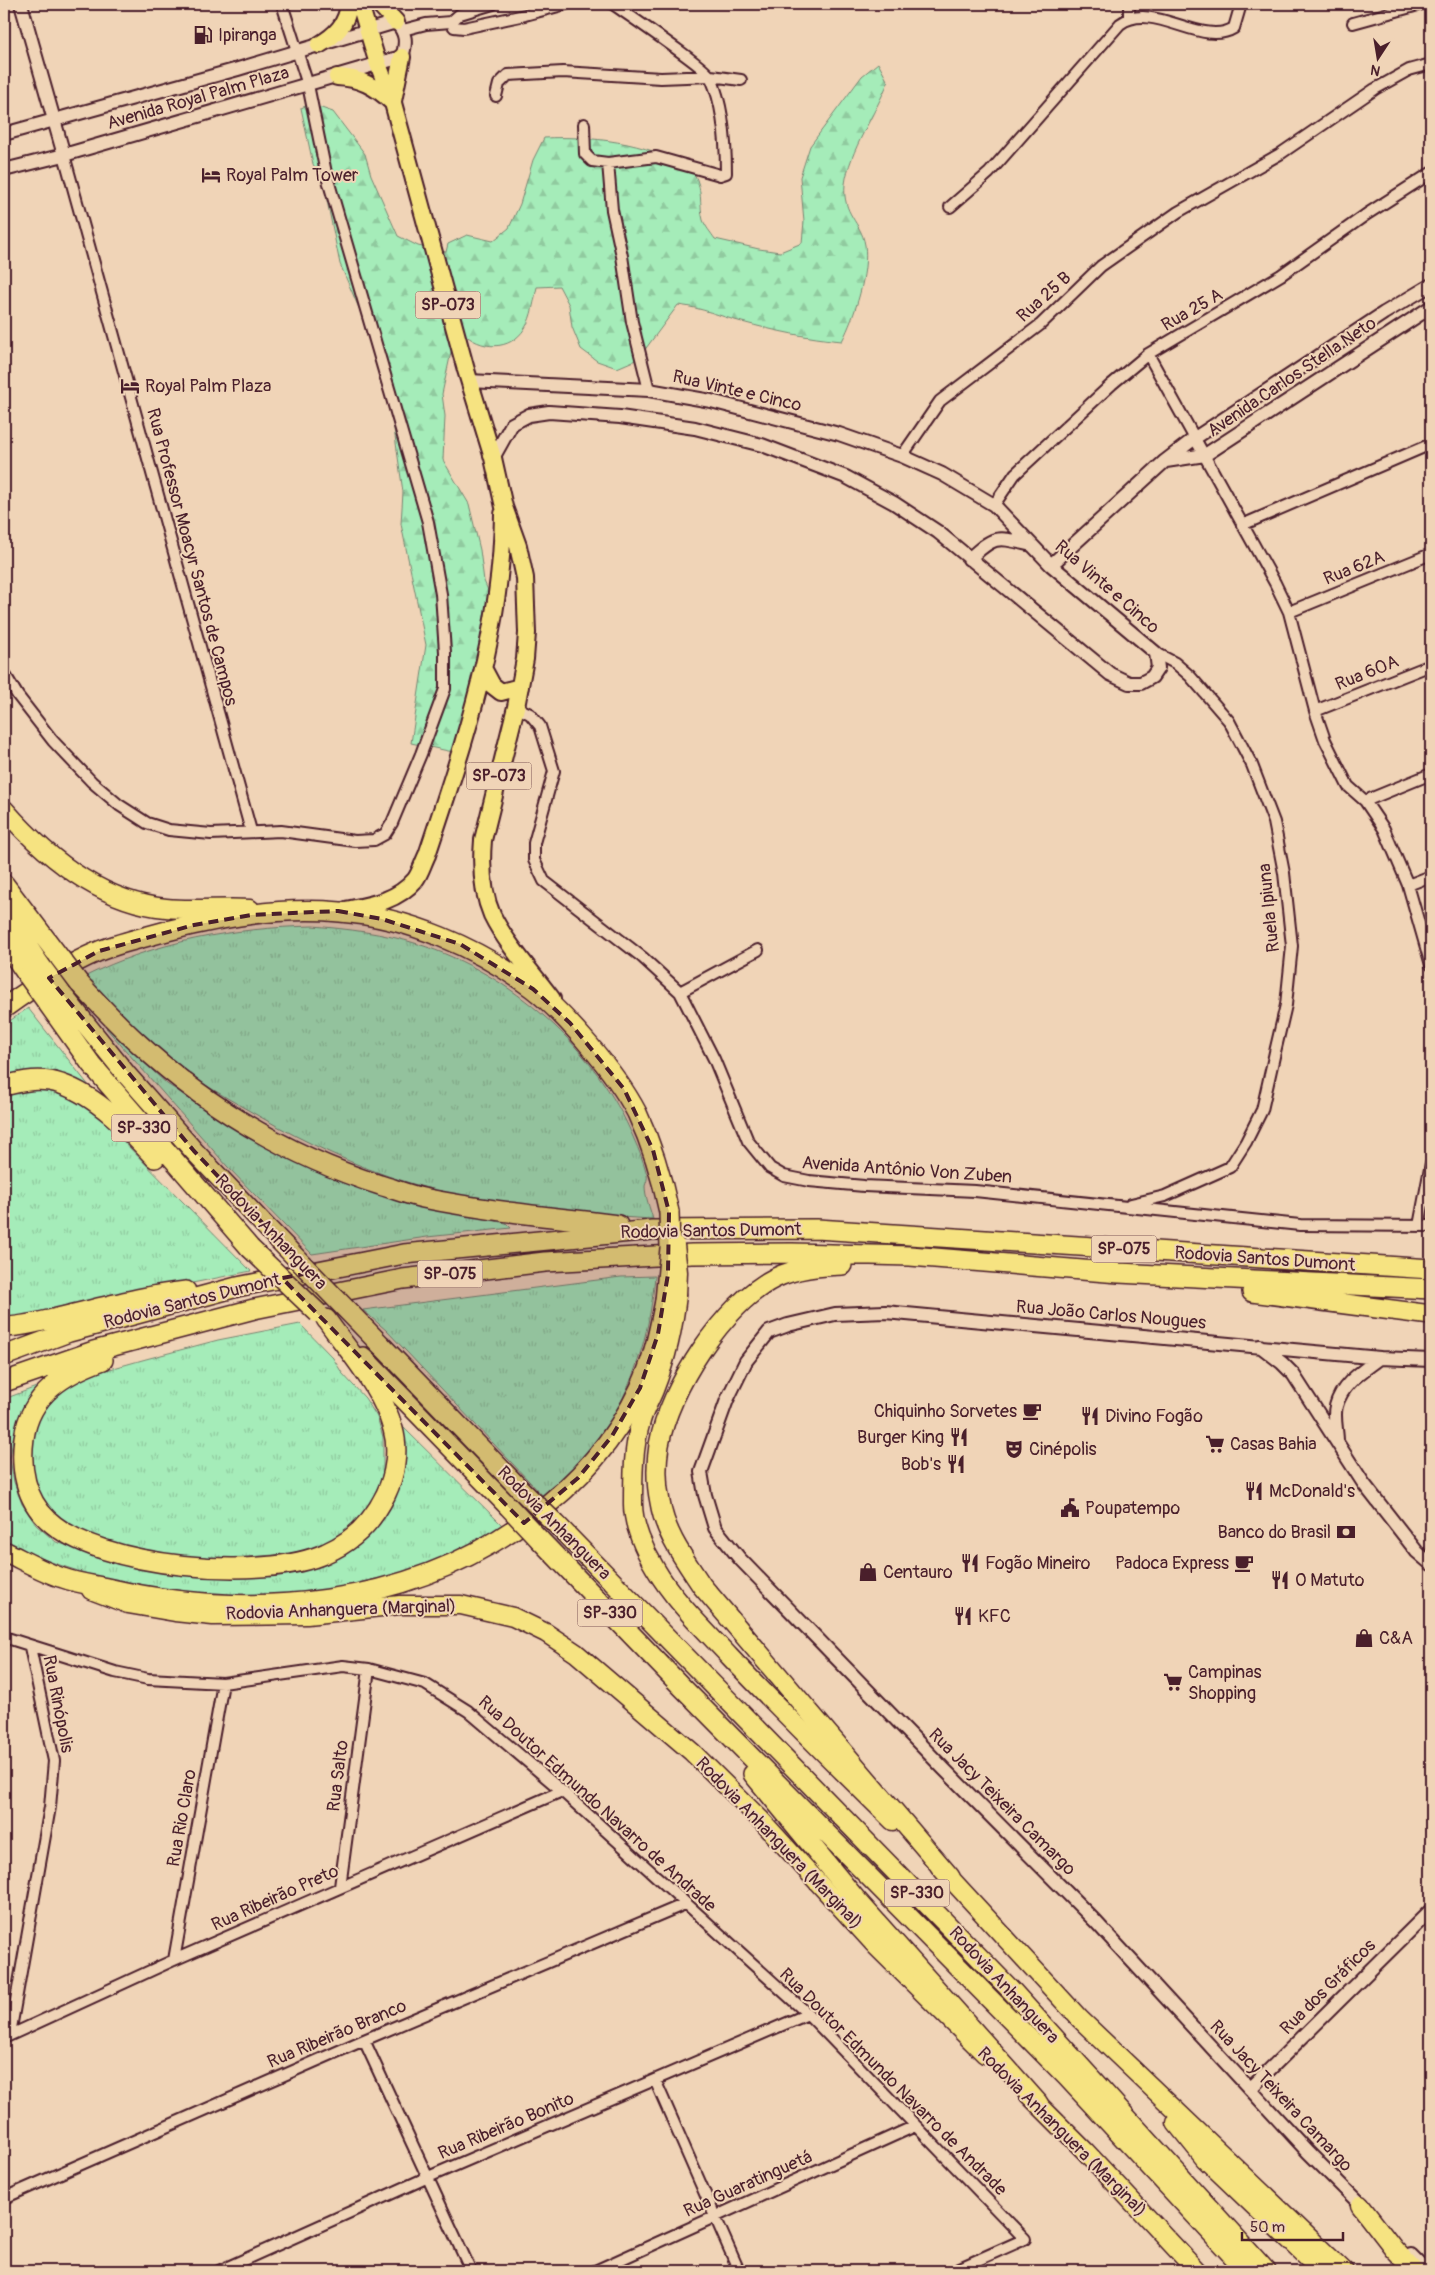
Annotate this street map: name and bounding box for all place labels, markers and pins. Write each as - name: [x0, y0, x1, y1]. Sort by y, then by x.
- fuel station icon: Ipiranga: [192, 24, 214, 46]
- place label: Ipiranga: [218, 24, 277, 47]
- hotel icon: Royal Palm Tower: [200, 164, 222, 186]
- place label: Royal Palm Tower: [226, 164, 359, 187]
- hotel icon: Royal Palm Plaza: [119, 375, 141, 397]
- place label: Royal Palm Plaza: [145, 375, 271, 398]
- place label: Chiquinho Sorvetes: [874, 1400, 1017, 1423]
- cafe icon: Chiquinho Sorvetes: [1021, 1400, 1043, 1422]
- restaurant icon: Divino Fogão: [1079, 1405, 1101, 1427]
- place label: Divino Fogão: [1105, 1405, 1203, 1428]
- place label: Burger King: [857, 1426, 944, 1449]
- restaurant icon: Burger King: [948, 1426, 970, 1448]
- supermarket icon: Casas Bahia: [1204, 1433, 1226, 1455]
- place label: Casas Bahia: [1230, 1433, 1317, 1456]
- theatre icon: Cinépolis: [1003, 1438, 1025, 1460]
- place label: Cinépolis: [1029, 1438, 1097, 1461]
- place label: Bob's: [901, 1453, 941, 1476]
- restaurant icon: Bob's: [945, 1453, 967, 1475]
- restaurant icon: McDonald's: [1243, 1480, 1265, 1502]
- place label: McDonald's: [1269, 1480, 1355, 1503]
- public building icon: Poupatempo: [1059, 1497, 1081, 1519]
- place label: Poupatempo: [1085, 1497, 1180, 1520]
- place label: Banco do Brasil: [1218, 1521, 1331, 1544]
- bank icon: Banco do Brasil: [1335, 1521, 1357, 1543]
- restaurant icon: Fogão Mineiro: [959, 1552, 981, 1574]
- place label: Fogão Mineiro: [985, 1552, 1091, 1575]
- place label: Padoca Express: [1115, 1552, 1229, 1575]
- cafe icon: Padoca Express: [1233, 1552, 1255, 1574]
- shop icon: Centauro: [857, 1561, 879, 1583]
- place label: Centauro: [883, 1561, 953, 1584]
- restaurant icon: O Matuto: [1269, 1569, 1291, 1591]
- place label: O Matuto: [1295, 1569, 1365, 1592]
- restaurant icon: KFC: [952, 1605, 974, 1627]
- place label: KFC: [978, 1605, 1011, 1628]
- shop icon: C&A: [1353, 1627, 1375, 1649]
- place label: C&A: [1379, 1627, 1413, 1650]
- place label: Campinas Shopping: [1188, 1661, 1262, 1705]
- supermarket icon: Campinas Shopping: [1162, 1671, 1184, 1693]

